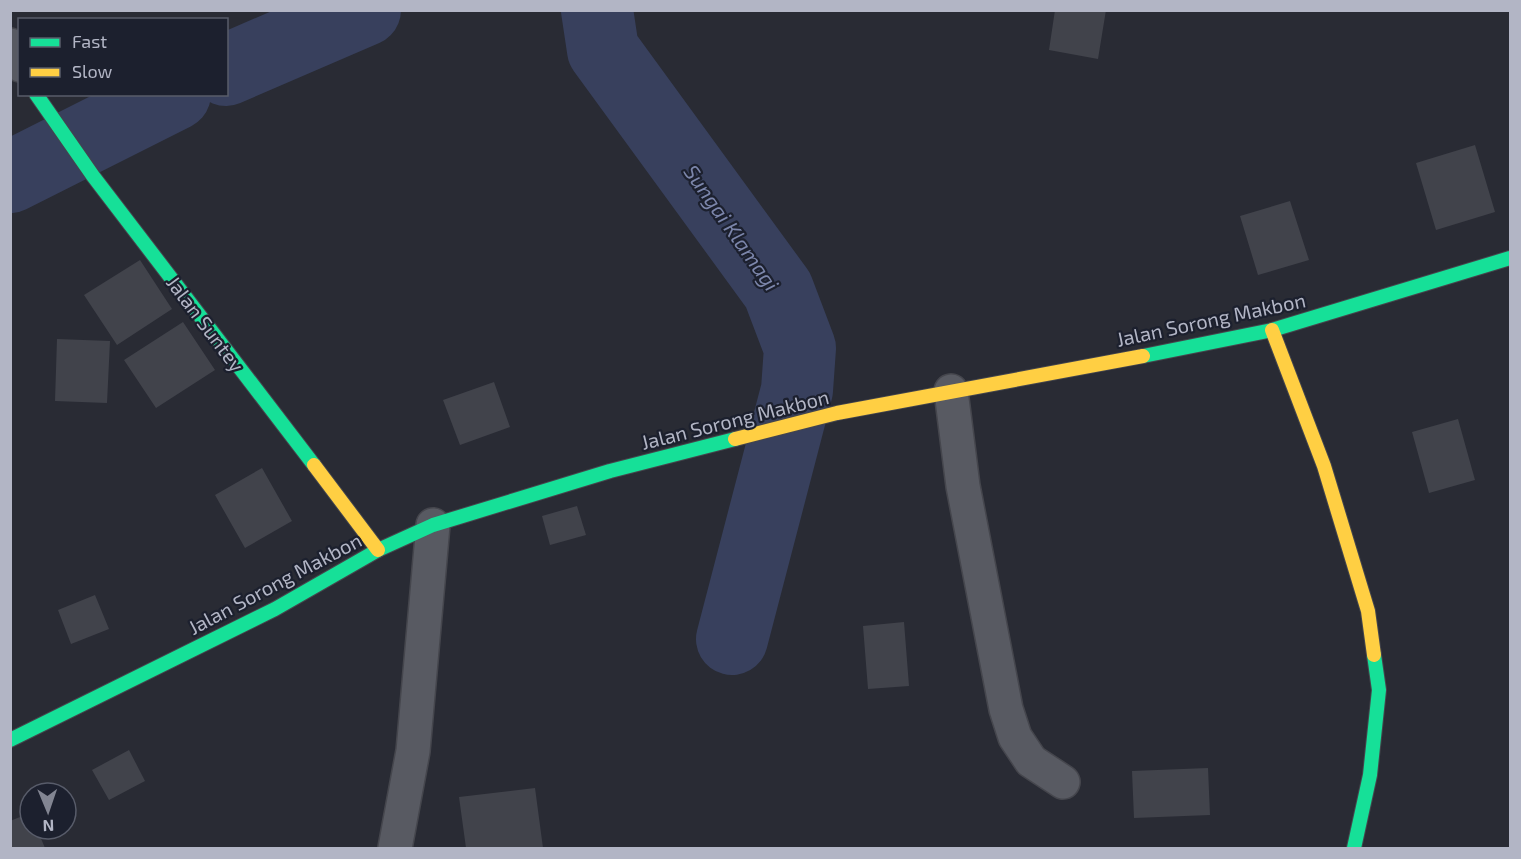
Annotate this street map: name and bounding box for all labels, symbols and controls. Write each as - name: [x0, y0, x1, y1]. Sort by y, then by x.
- legend: [18, 18, 228, 96]
- text: Fast: [72, 30, 107, 52]
- text: Slow: [72, 60, 113, 82]
- water label: Sungai Klamagi: [680, 159, 785, 295]
- street label: Jalan Suntey: [162, 271, 250, 376]
- street label: Jalan Sorong Makbon: [1114, 287, 1308, 351]
- street label: Jalan Sorong Makbon: [638, 384, 831, 454]
- street label: Jalan Sorong Makbon: [184, 527, 365, 639]
- north arrow: [18, 781, 78, 841]
- text: N: [42, 817, 55, 836]

